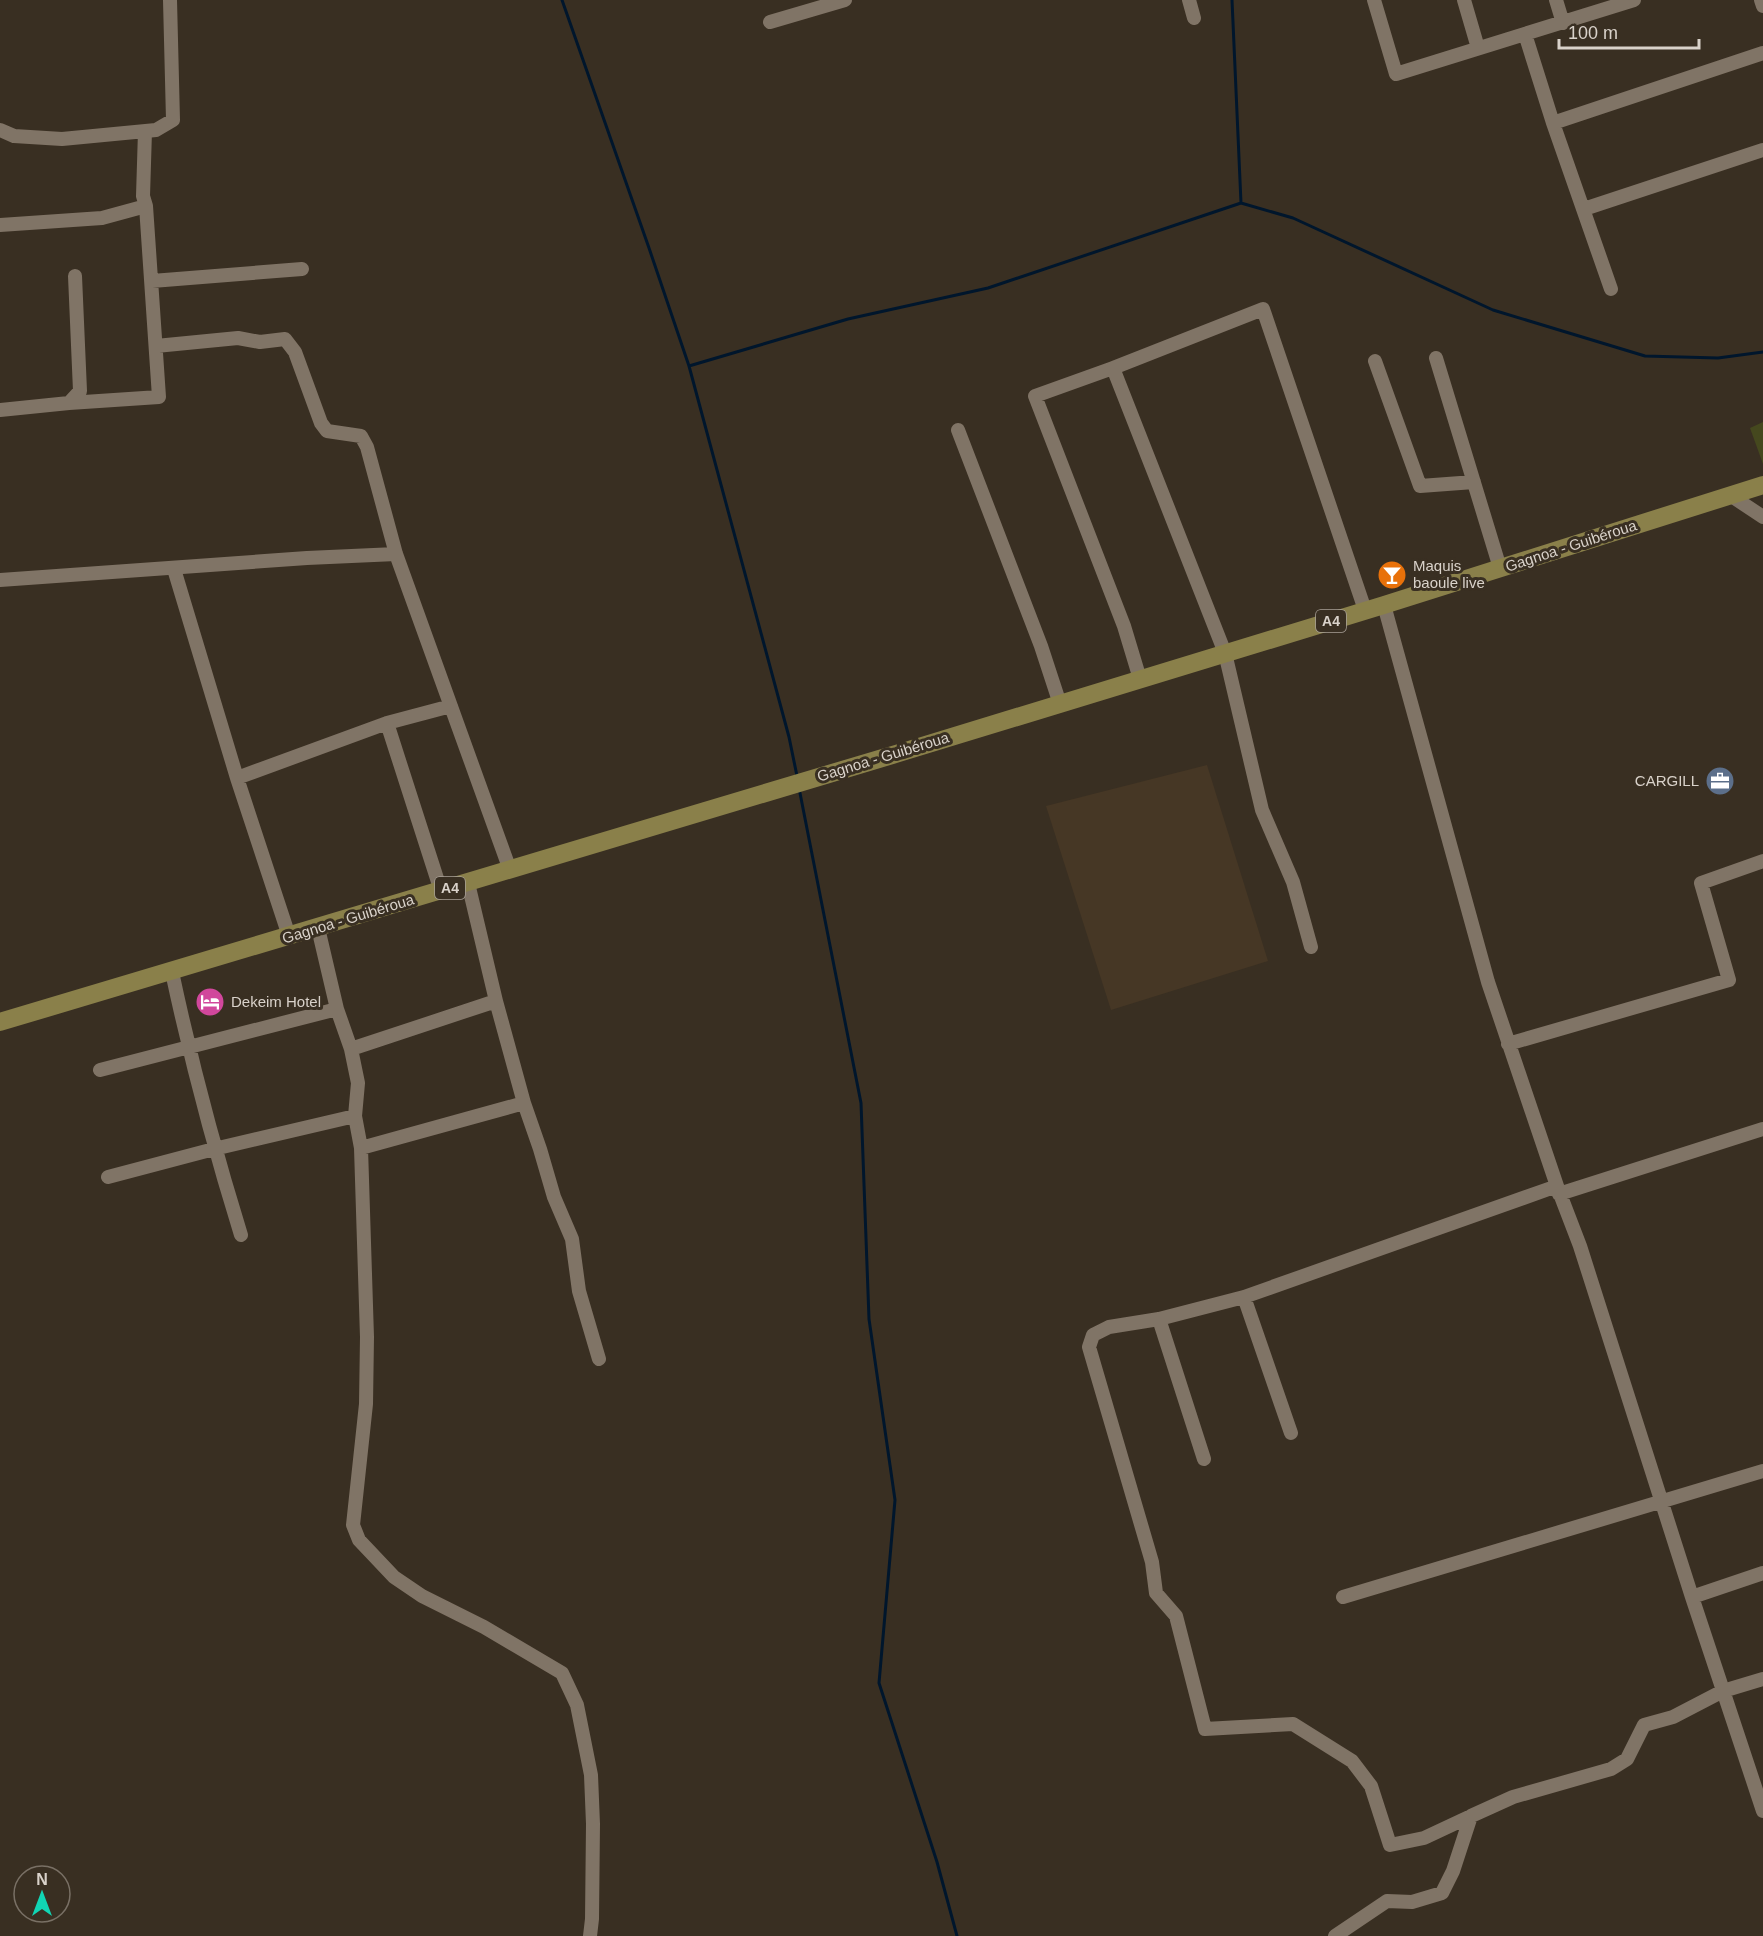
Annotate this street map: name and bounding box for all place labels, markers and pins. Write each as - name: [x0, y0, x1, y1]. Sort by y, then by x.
- place label: Maquis baoule live: [1413, 557, 1485, 591]
- bar icon: Maquis baoule live: [1376, 559, 1408, 591]
- office icon: CARGILL: [1704, 765, 1736, 797]
- place label: CARGILL: [1635, 772, 1699, 789]
- hotel icon: Dekeim Hotel: [194, 986, 226, 1018]
- place label: Dekeim Hotel: [231, 993, 321, 1010]

